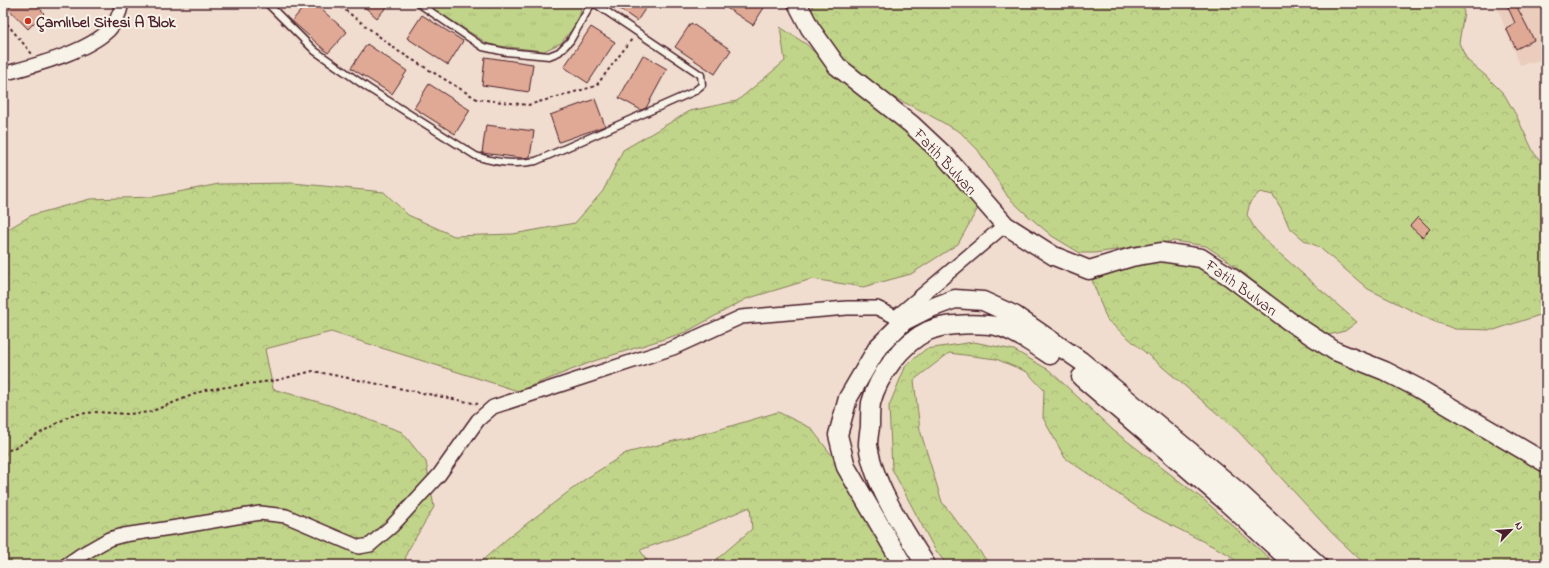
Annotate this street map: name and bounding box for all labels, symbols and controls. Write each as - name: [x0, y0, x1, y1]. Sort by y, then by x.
- place label: Çamlıbel Sitesi A Blok: [36, 11, 177, 35]
- marker: Çamlıbel Sitesi A Blok: [23, 16, 33, 26]
- street label: Fatih Bulvarı: [906, 123, 982, 201]
- street label: Fatih Bulvarı: [1199, 254, 1282, 323]
- north arrow: [1491, 510, 1531, 550]
- text: N: [1510, 519, 1528, 533]

